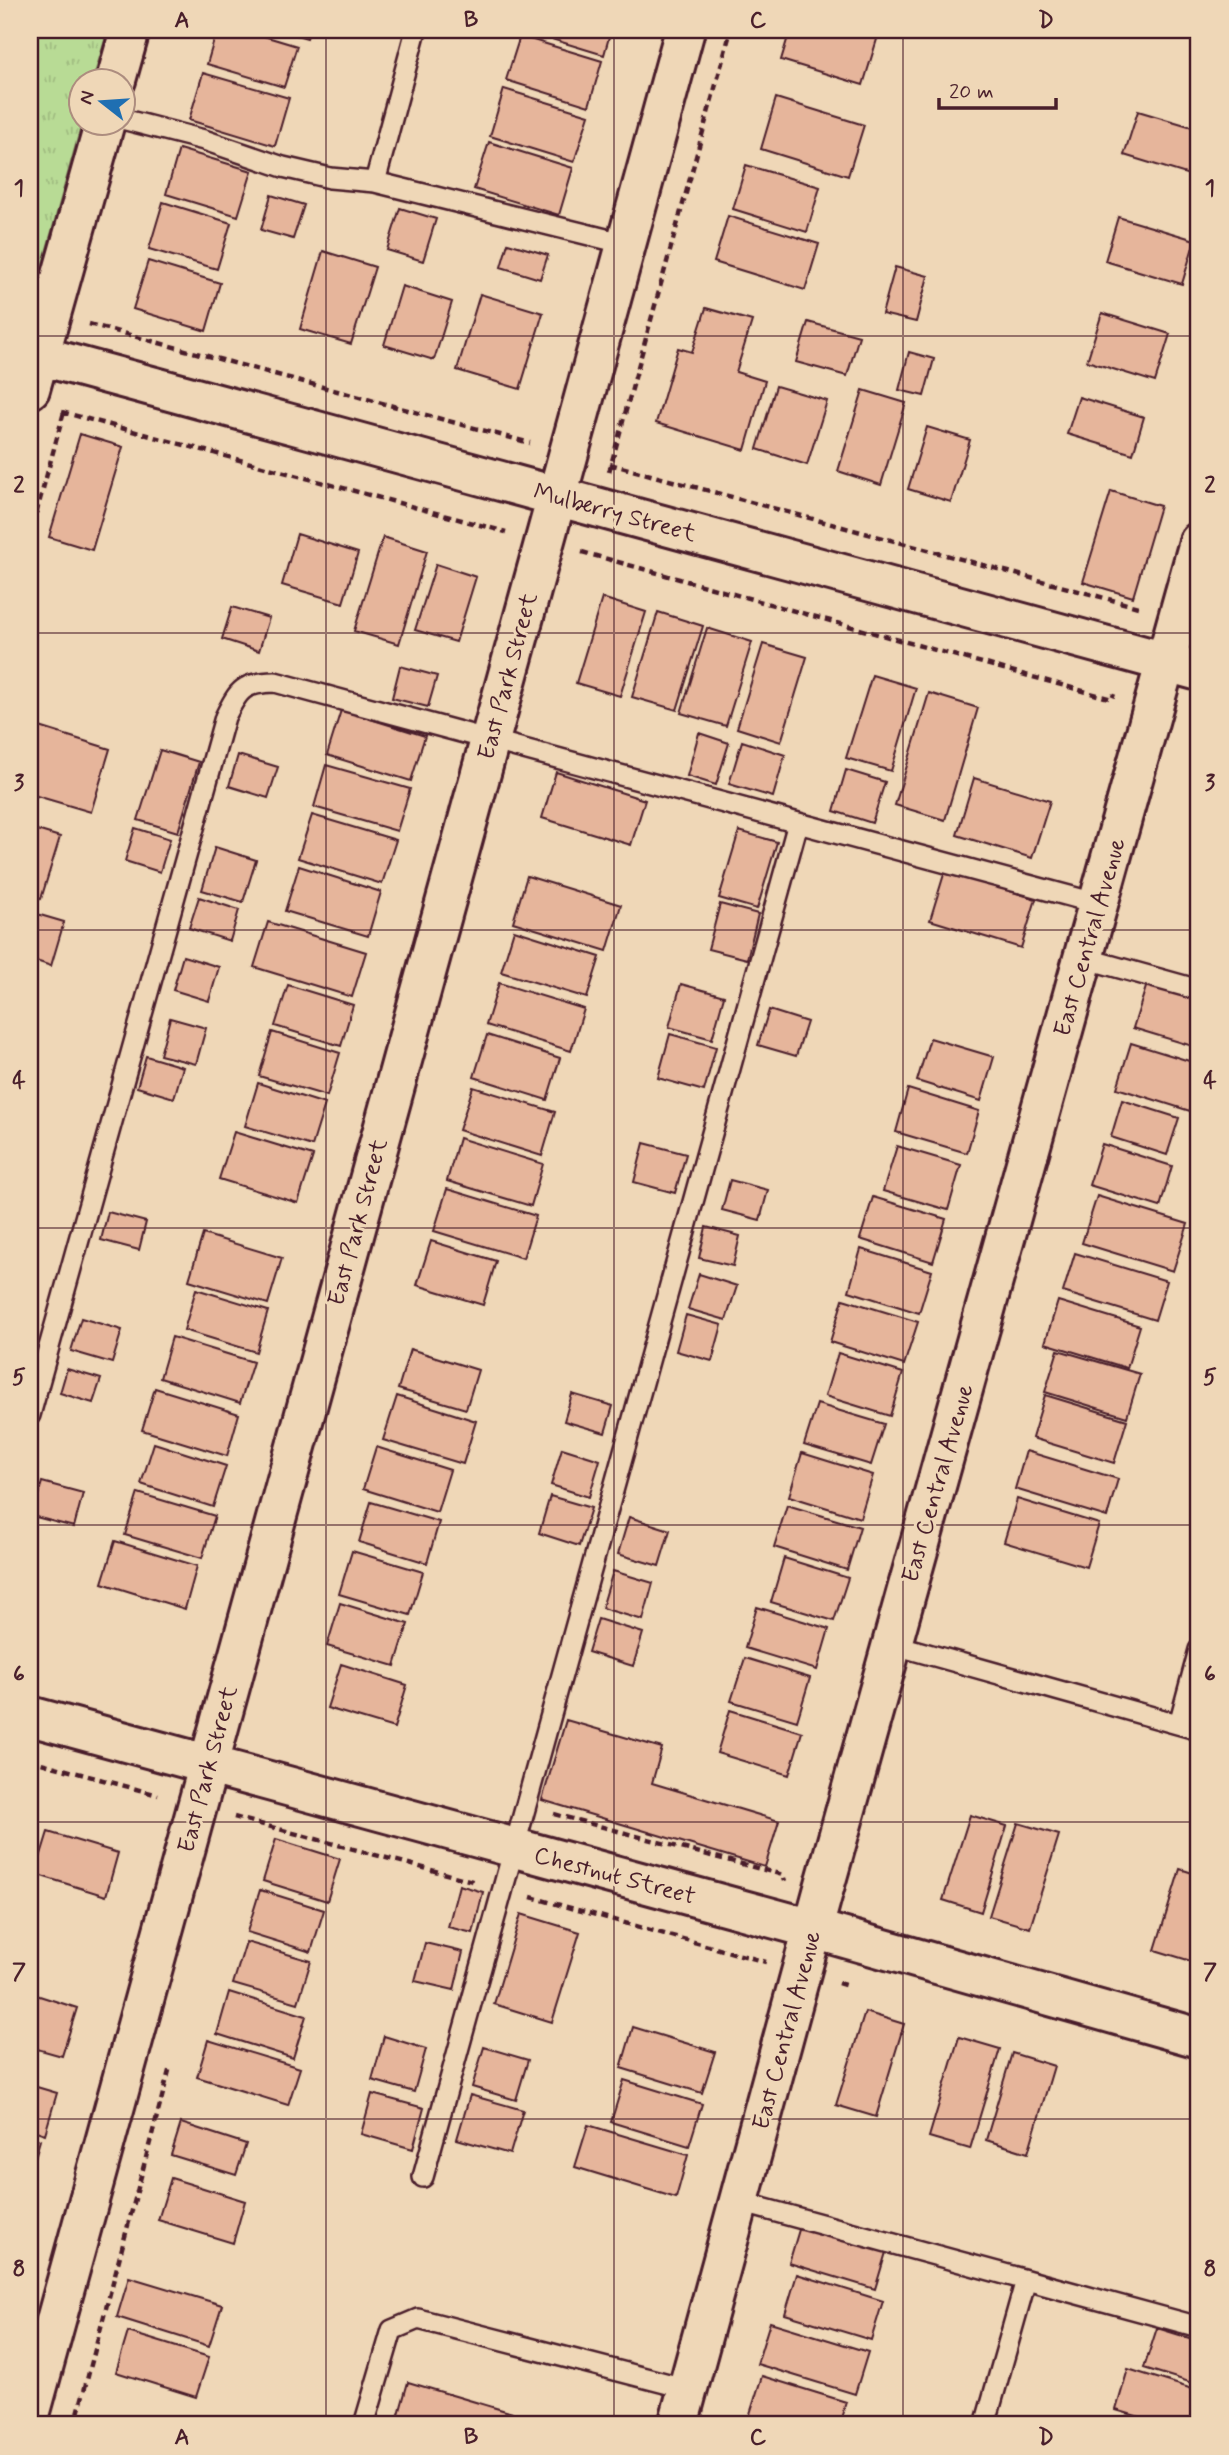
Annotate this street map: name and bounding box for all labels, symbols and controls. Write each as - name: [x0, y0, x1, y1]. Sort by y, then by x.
- text: A: [174, 6, 190, 36]
- text: B: [464, 6, 479, 36]
- text: C: [750, 6, 767, 36]
- text: D: [1038, 6, 1054, 36]
- north arrow: [66, 66, 136, 136]
- scale bar: [939, 66, 1056, 110]
- text: 20 m: [949, 78, 994, 106]
- text: N: [73, 88, 101, 107]
- text: 1: [14, 174, 24, 204]
- text: 1: [1205, 174, 1215, 204]
- text: 2: [13, 471, 25, 501]
- text: 2: [1204, 471, 1216, 501]
- street label: Mulberry Street: [530, 477, 699, 550]
- street label: East Park Street: [471, 589, 546, 763]
- text: 3: [14, 769, 25, 799]
- text: 3: [1205, 769, 1216, 799]
- street label: East Central Avenue: [1047, 835, 1134, 1040]
- text: 4: [12, 1066, 26, 1096]
- text: 4: [1203, 1066, 1217, 1096]
- street label: East Park Street: [321, 1135, 396, 1309]
- text: 5: [12, 1363, 26, 1393]
- text: 5: [1203, 1363, 1217, 1393]
- street label: East Central Avenue: [895, 1381, 982, 1586]
- text: 6: [13, 1660, 25, 1690]
- text: 6: [1204, 1660, 1216, 1690]
- street label: East Park Street: [171, 1682, 246, 1856]
- street label: Chestnut Street: [530, 1840, 699, 1913]
- street label: East Central Avenue: [746, 1927, 829, 2133]
- text: 7: [12, 1958, 26, 1988]
- text: 7: [1203, 1958, 1217, 1988]
- text: 8: [13, 2255, 25, 2285]
- text: 8: [1204, 2255, 1216, 2285]
- text: A: [174, 2423, 190, 2453]
- text: B: [464, 2423, 479, 2453]
- text: C: [750, 2423, 767, 2453]
- text: D: [1038, 2423, 1054, 2453]

